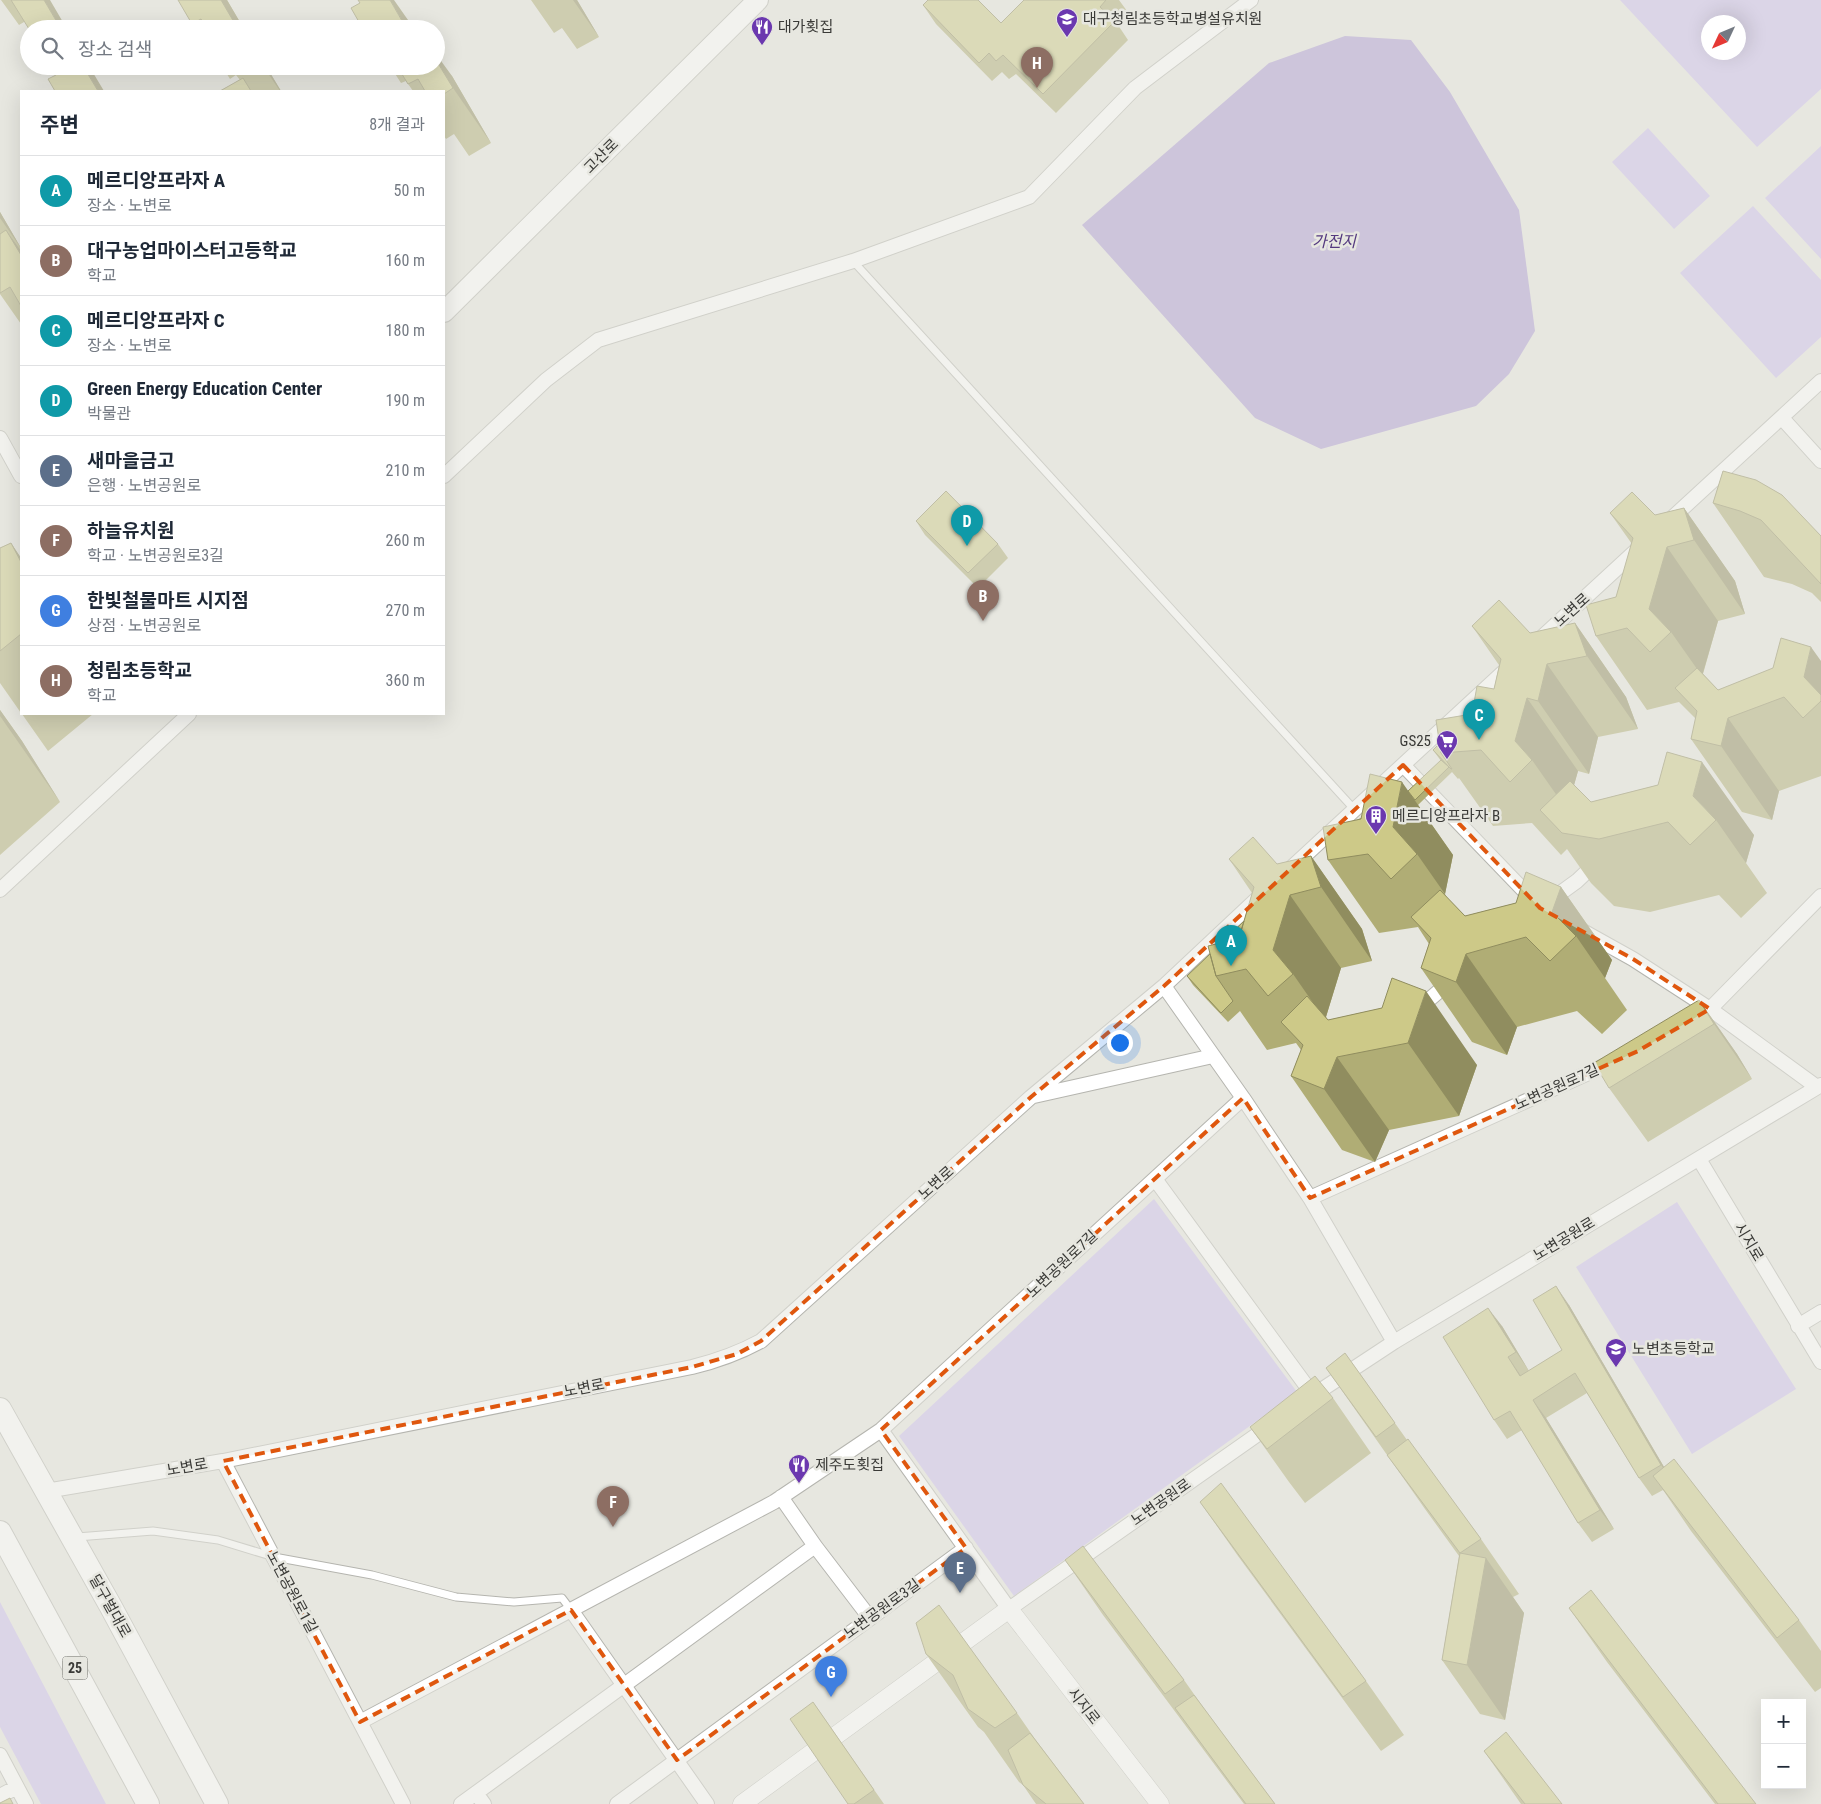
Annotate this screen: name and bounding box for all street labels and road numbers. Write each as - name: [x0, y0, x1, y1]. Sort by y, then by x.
- street label: 고산로: [580, 135, 622, 177]
- street label: 노변로: [1551, 589, 1593, 631]
- street label: 노변공원로7길: [1512, 1060, 1602, 1114]
- street label: 노변로: [915, 1162, 957, 1204]
- street label: 노변공원로: [1530, 1214, 1598, 1264]
- street label: 시지로: [1731, 1220, 1767, 1264]
- street label: 노변공원로7길: [1023, 1227, 1101, 1301]
- street label: 노변로: [562, 1375, 606, 1401]
- street label: 노변로: [165, 1455, 209, 1479]
- street label: 노변공원로: [1128, 1475, 1194, 1529]
- street label: 노변공원로1길: [263, 1548, 321, 1636]
- street label: 달구벌대로: [85, 1571, 135, 1641]
- street label: 노변공원로3길: [840, 1575, 924, 1643]
- road number: 25: [62, 1656, 88, 1680]
- street label: 시지로: [1064, 1684, 1104, 1728]

